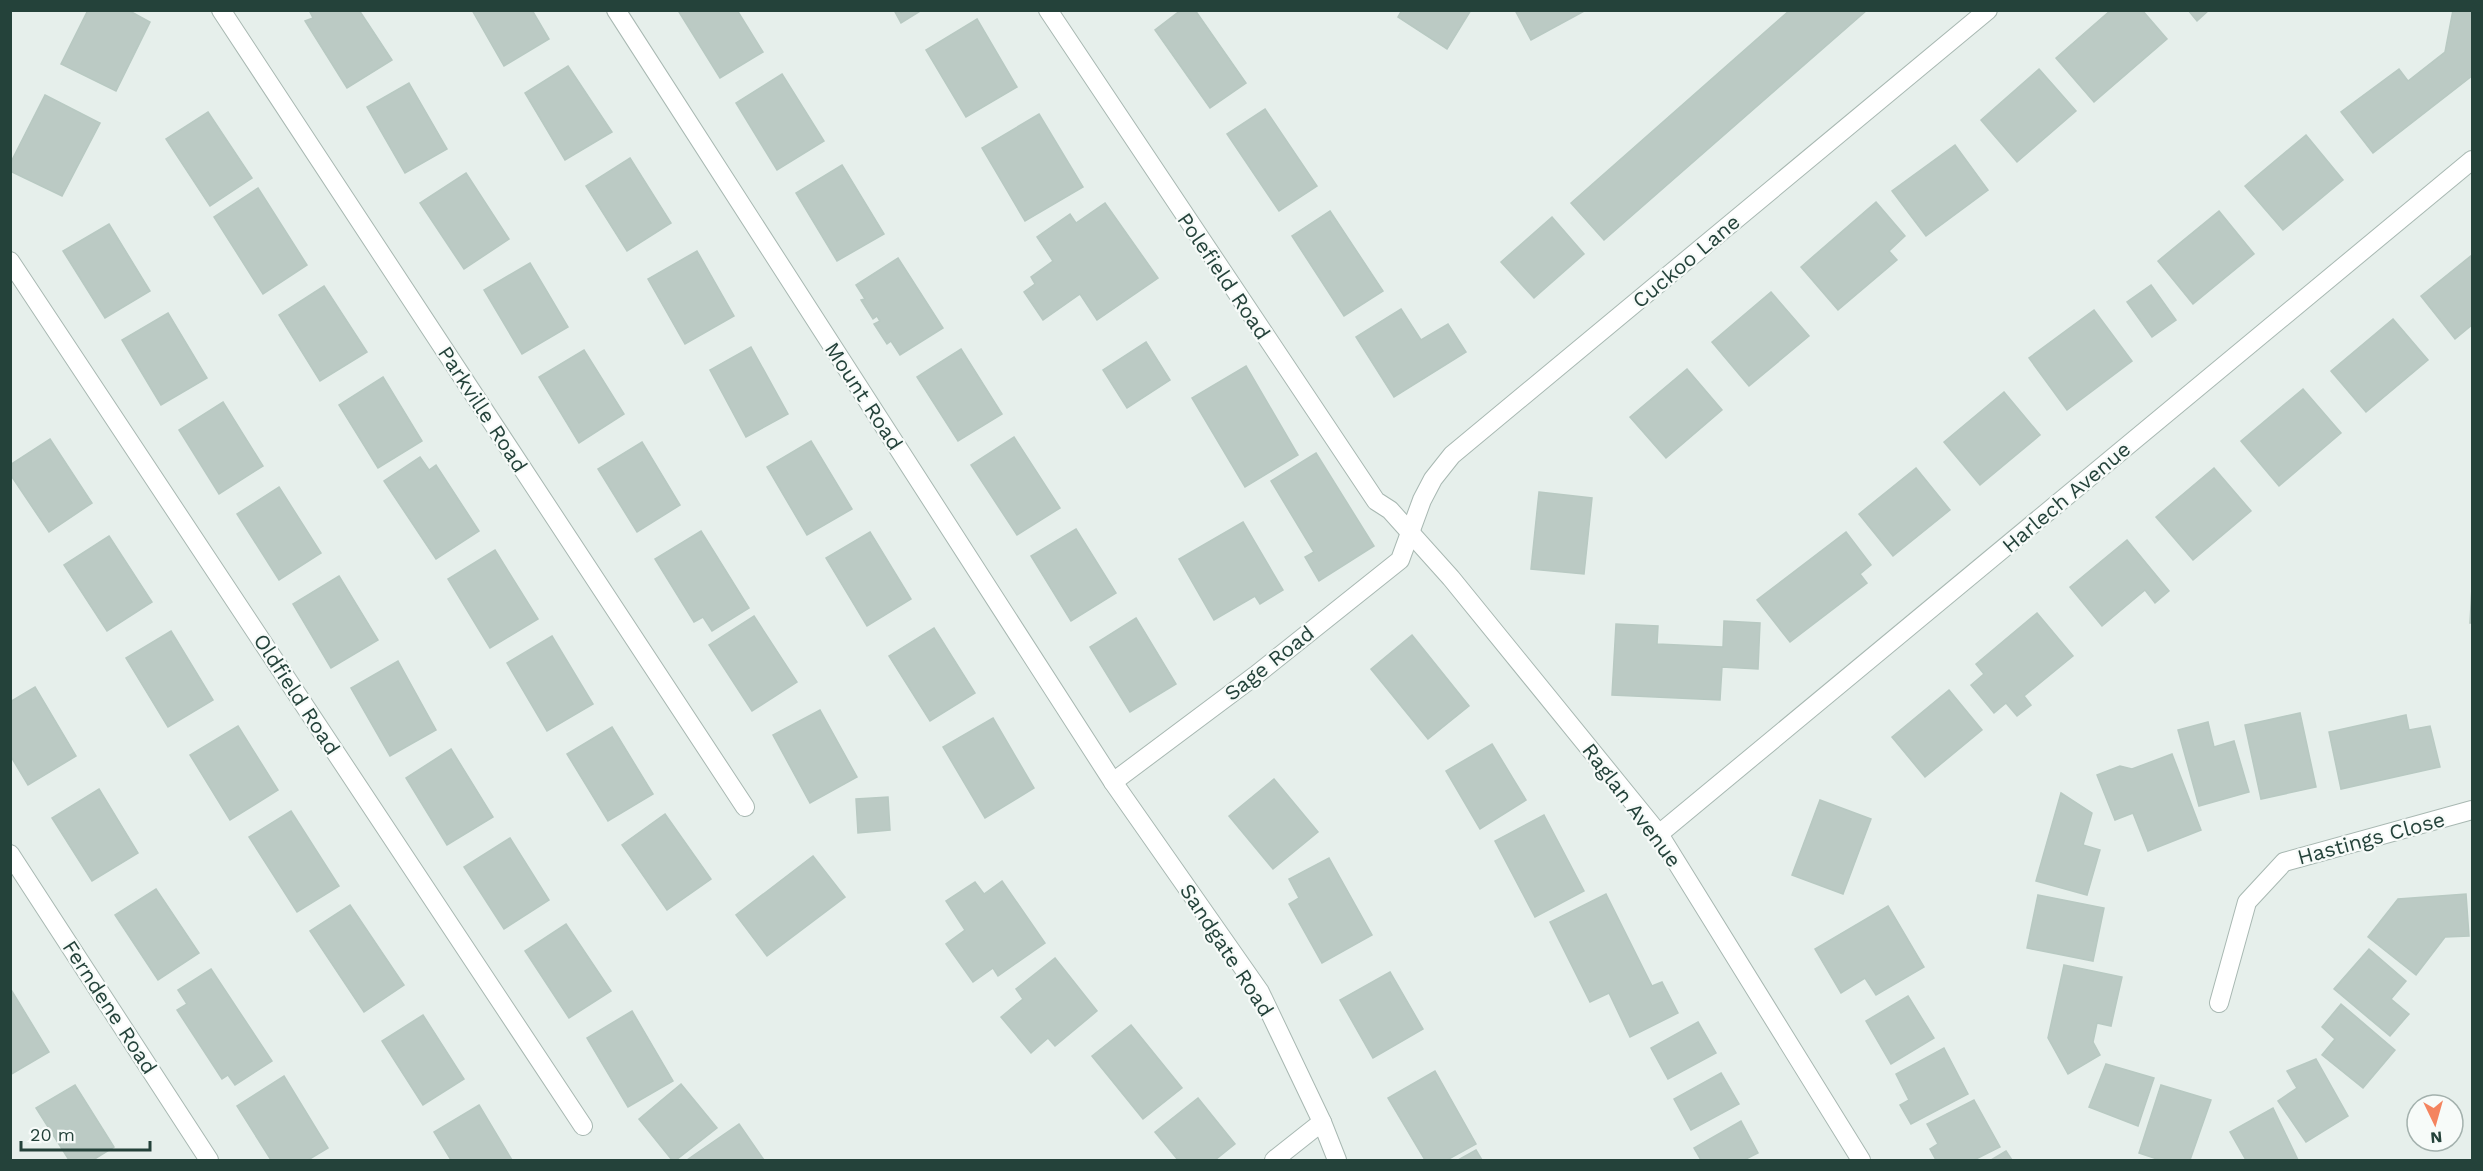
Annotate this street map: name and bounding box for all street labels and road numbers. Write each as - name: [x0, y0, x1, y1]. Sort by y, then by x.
- street label: Polefield Road: [1172, 208, 1276, 344]
- street label: Cuckoo Lane: [1627, 209, 1745, 313]
- street label: Mount Road: [820, 337, 908, 455]
- street label: Parkville Road: [433, 341, 533, 477]
- street label: Harlech Avenue: [1997, 436, 2135, 558]
- street label: Sage Road: [1219, 620, 1319, 706]
- street label: Oldfield Road: [249, 629, 345, 759]
- street label: Raglan Avenue: [1577, 738, 1687, 872]
- street label: Hastings Close: [2295, 806, 2447, 870]
- street label: Sandgate Road: [1175, 879, 1279, 1021]
- street label: Ferndene Road: [58, 936, 162, 1078]

